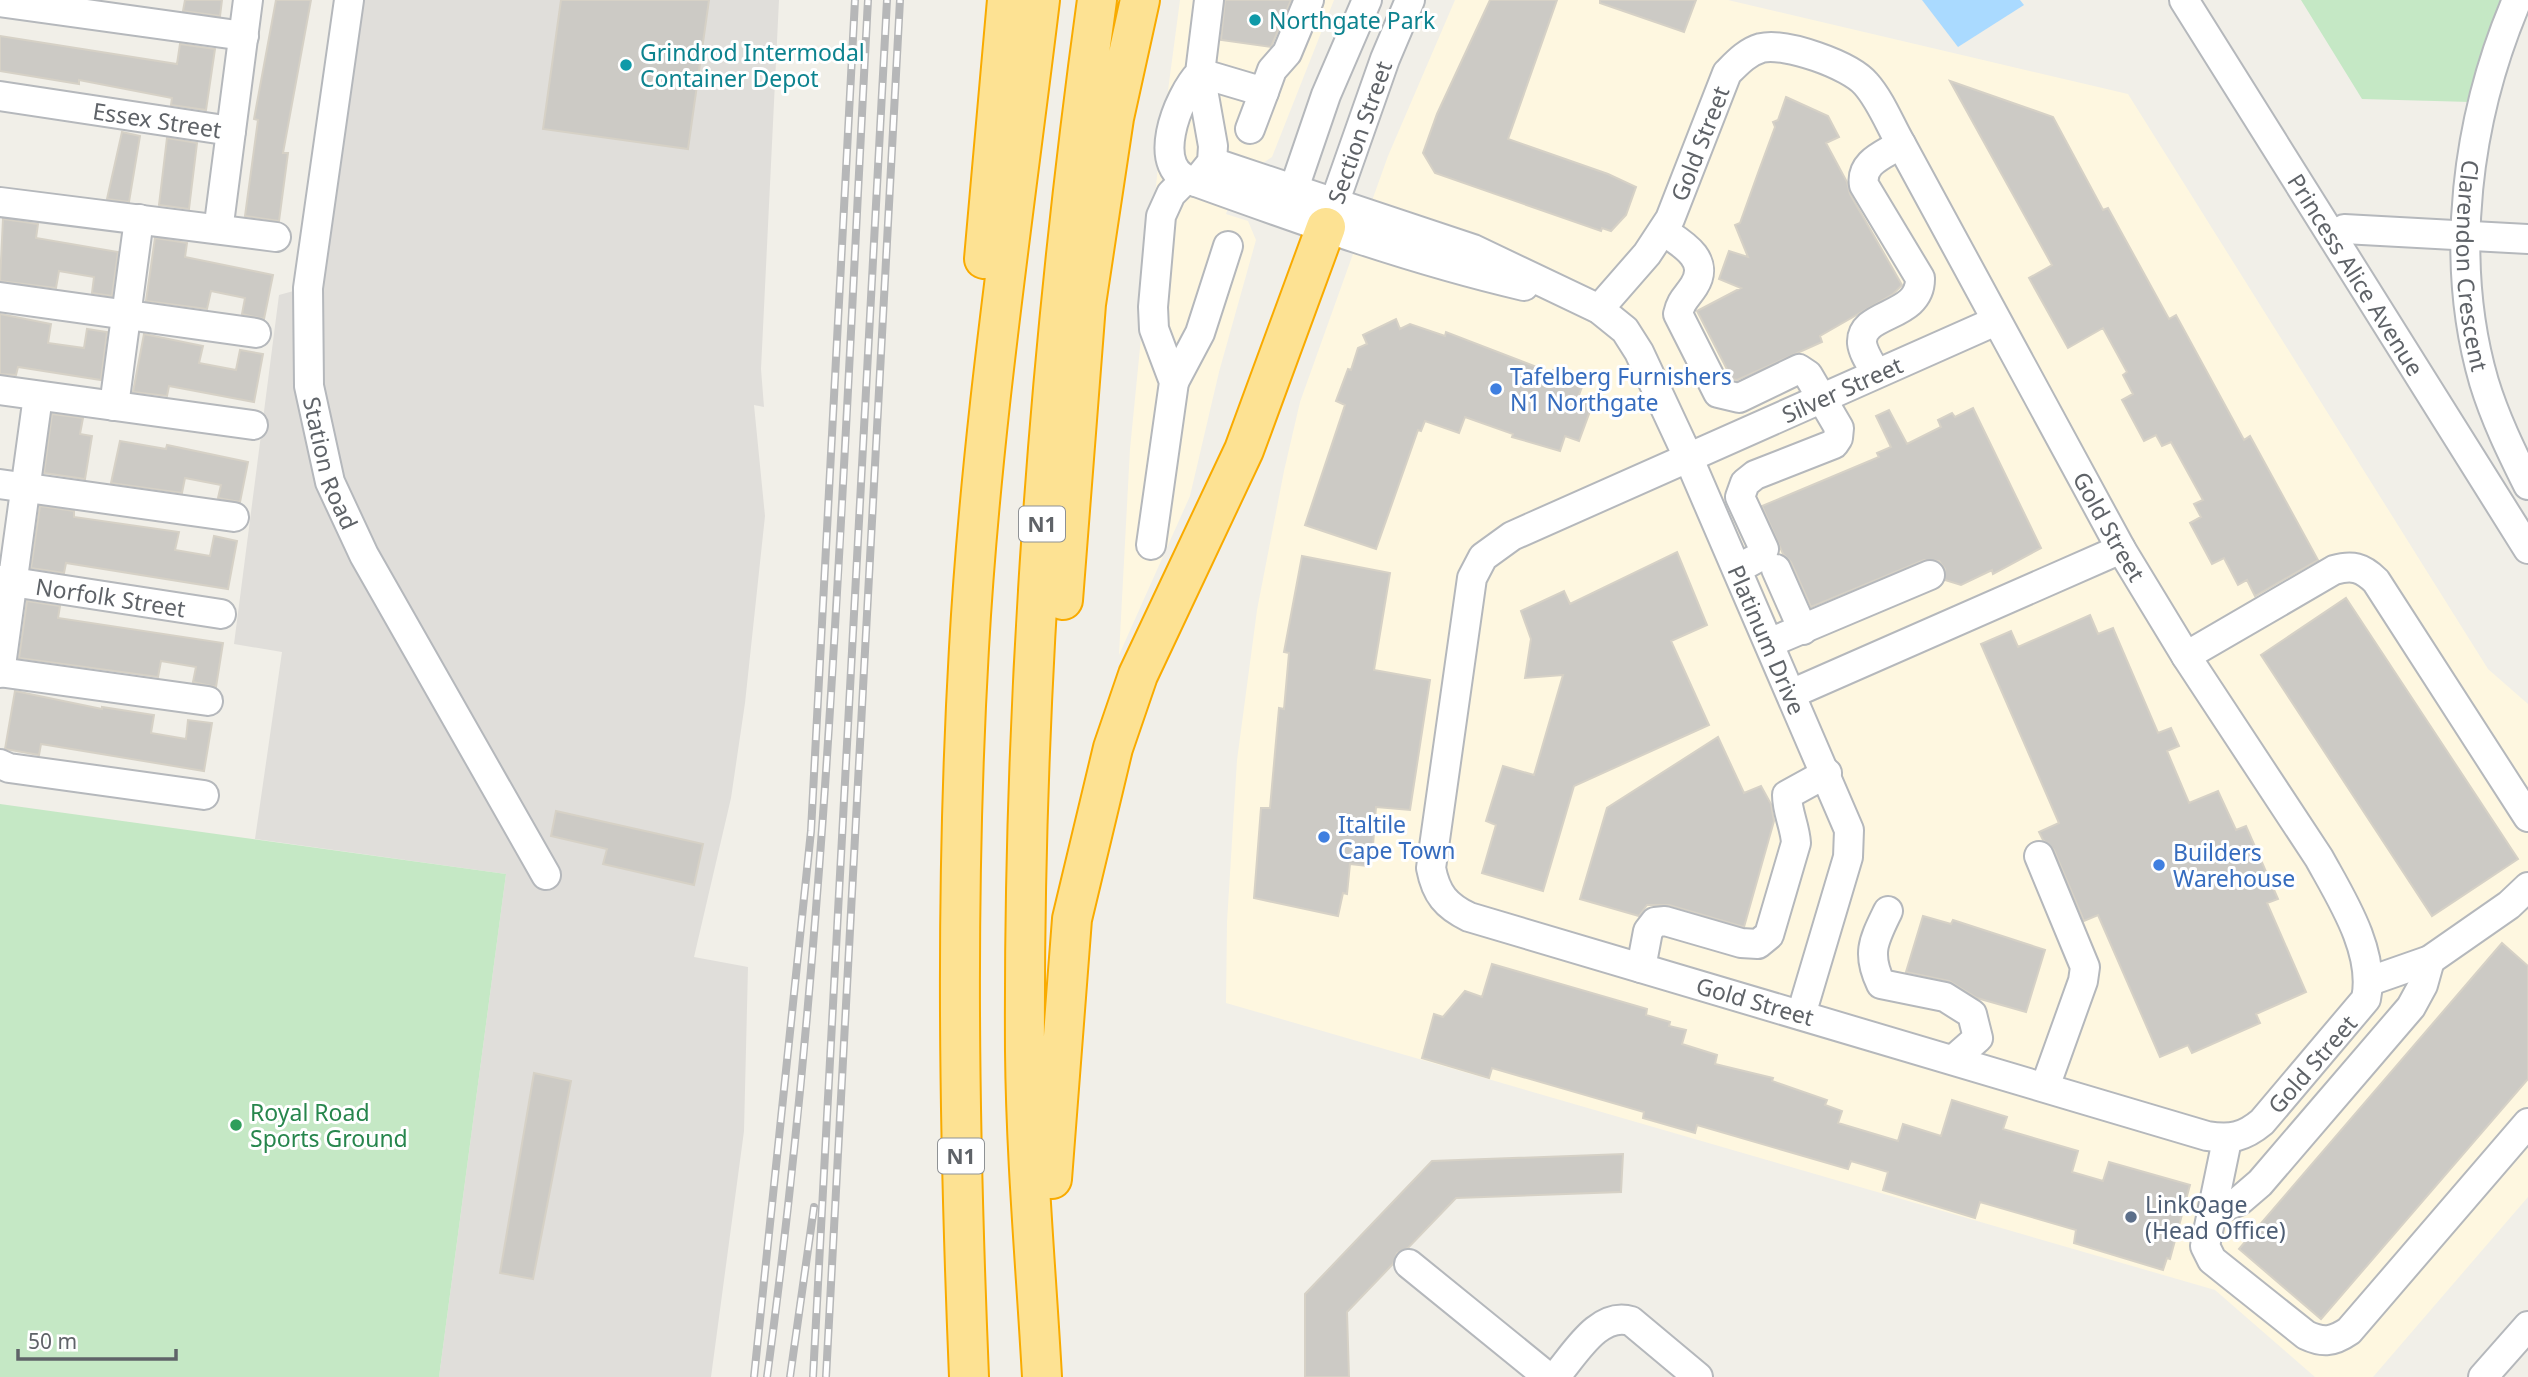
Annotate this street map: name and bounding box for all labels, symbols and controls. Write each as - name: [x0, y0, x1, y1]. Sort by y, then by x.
- place label: Northgate Park: [1269, 4, 1436, 36]
- marker: Northgate Park: [1247, 12, 1263, 28]
- place label: Grindrod Intermodal Container Depot: [640, 36, 865, 94]
- street label: Section Street: [1319, 56, 1399, 208]
- marker: Grindrod Intermodal Container Depot: [618, 57, 634, 73]
- street label: Gold Street: [1663, 81, 1736, 206]
- street label: Essex Street: [91, 94, 224, 145]
- street label: Clarendon Crescent: [2449, 158, 2496, 375]
- street label: Princess Alice Avenue: [2281, 167, 2431, 382]
- street label: Silver Street: [1777, 349, 1908, 430]
- place label: Tafelberg Furnishers N1 Northgate: [1510, 360, 1732, 418]
- marker: Tafelberg Furnishers N1 Northgate: [1488, 381, 1504, 397]
- street label: Station Road: [296, 394, 366, 535]
- street label: Gold Street: [2066, 466, 2153, 587]
- road number: N1: [1019, 506, 1065, 542]
- street label: Platinum Drive: [1721, 560, 1813, 719]
- street label: Norfolk Street: [34, 570, 188, 624]
- place label: Italtile Cape Town: [1338, 808, 1455, 866]
- marker: Italtile Cape Town: [1316, 829, 1332, 845]
- place label: Builders Warehouse: [2173, 836, 2295, 894]
- marker: Builders Warehouse: [2151, 857, 2167, 873]
- street label: Gold Street: [1692, 969, 1818, 1033]
- street label: Gold Street: [2260, 1008, 2364, 1120]
- place label: Royal Road Sports Ground: [250, 1096, 408, 1154]
- marker: Royal Road Sports Ground: [228, 1117, 244, 1133]
- road number: N1: [938, 1138, 984, 1174]
- place label: LinkQage (Head Office): [2145, 1188, 2286, 1246]
- marker: LinkQage (Head Office): [2123, 1209, 2139, 1225]
- scale bar: [18, 1318, 175, 1362]
- text: 50 m: [28, 1327, 77, 1355]

